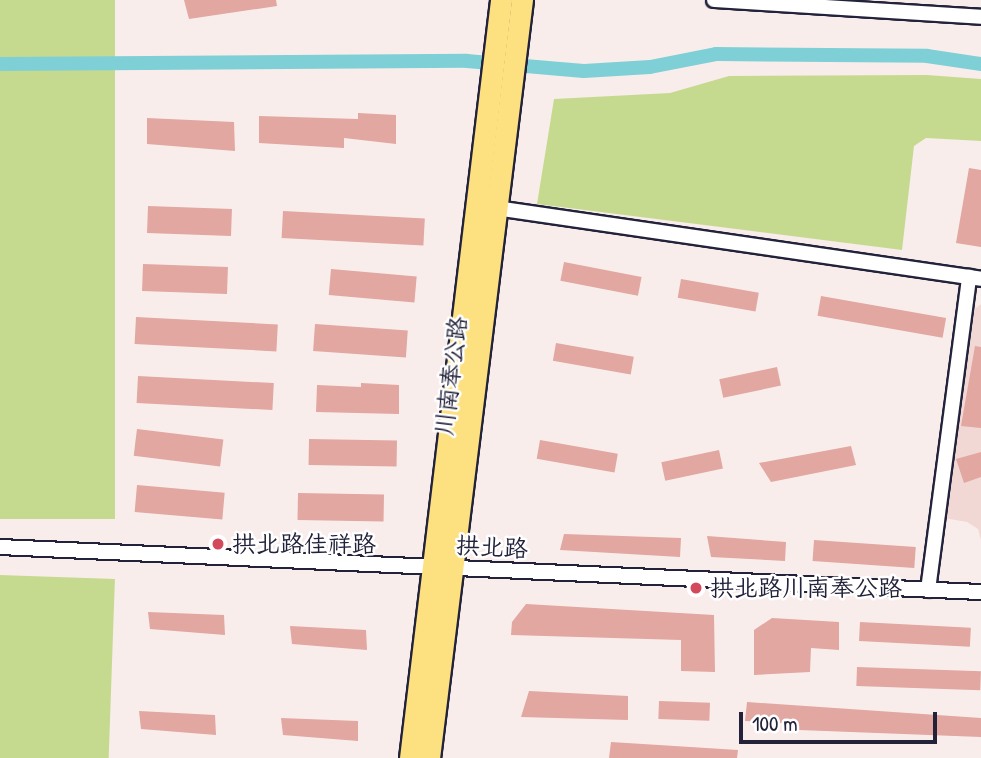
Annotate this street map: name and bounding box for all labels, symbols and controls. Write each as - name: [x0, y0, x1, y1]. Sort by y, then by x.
- street label: 川南奉公路: [429, 315, 473, 437]
- place label: 拱北路佳祥路: [232, 530, 376, 558]
- street label: 拱北路: [455, 531, 529, 563]
- marker: 拱北路佳祥路: [210, 536, 226, 552]
- place label: 拱北路川南奉公路: [710, 574, 902, 602]
- marker: 拱北路川南奉公路: [688, 580, 704, 596]
- scale bar: [743, 698, 941, 742]
- text: 100 m: [752, 709, 798, 738]

